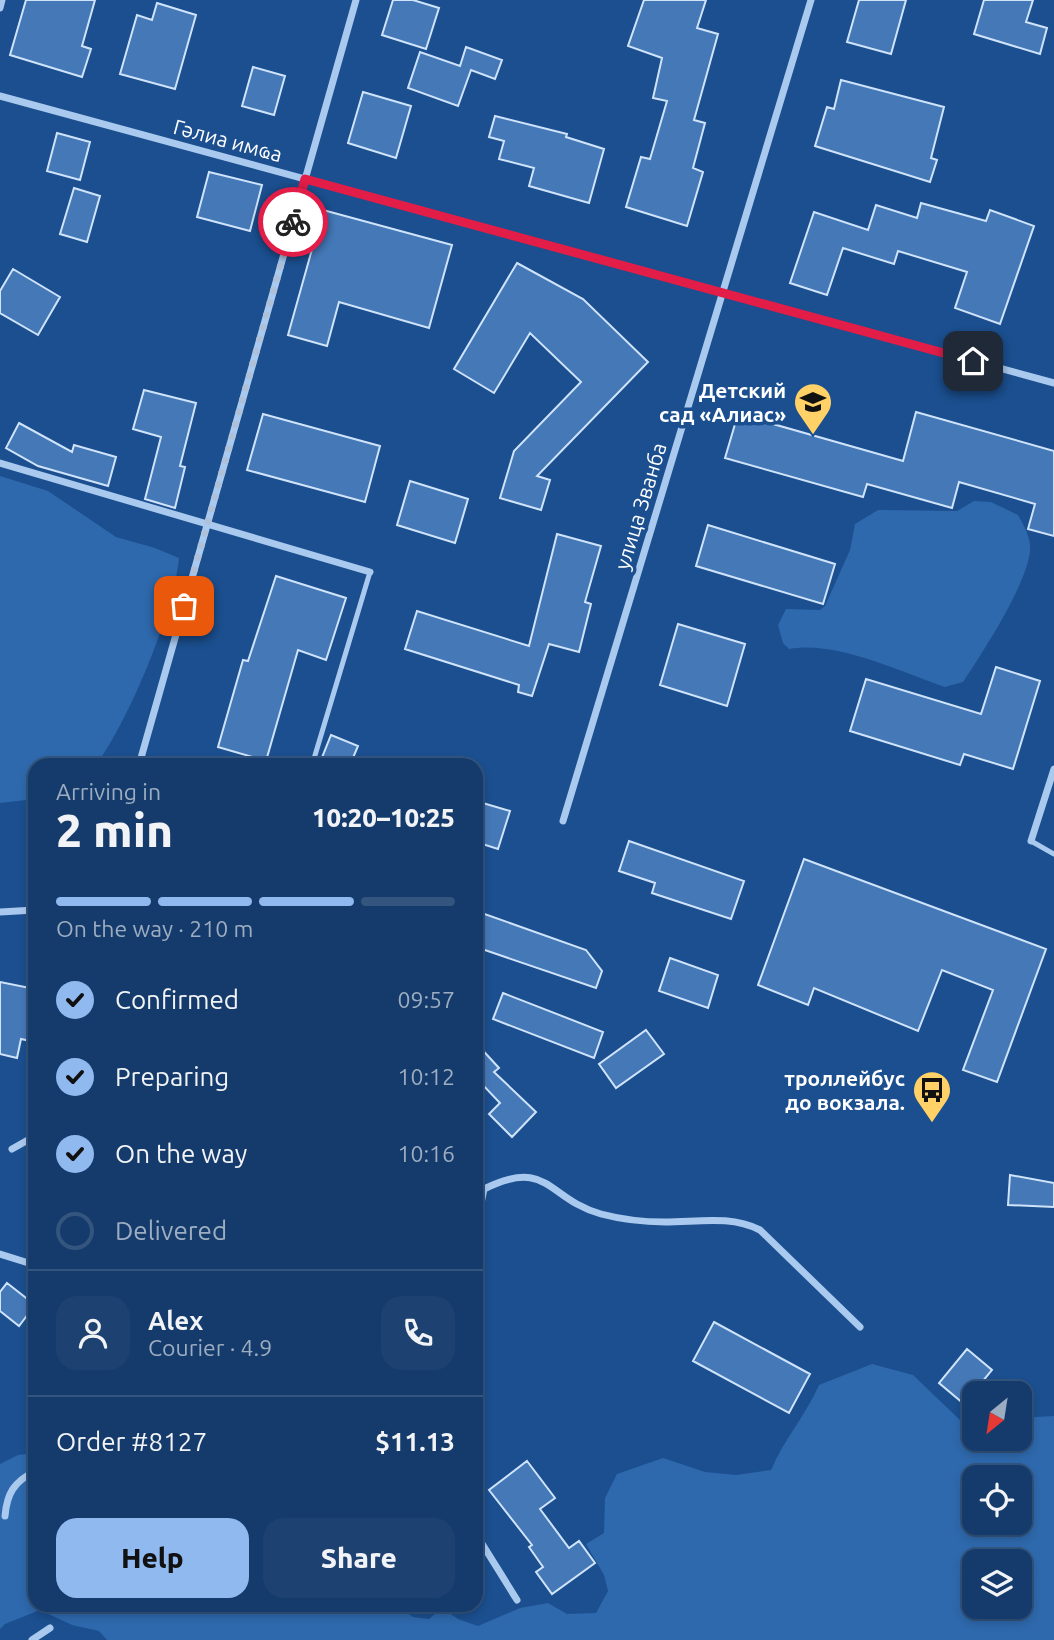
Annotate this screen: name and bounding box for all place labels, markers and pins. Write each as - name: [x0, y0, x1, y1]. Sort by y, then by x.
- pin: [943, 331, 1003, 391]
- place label: Детский сад «Алиас»: [659, 378, 786, 426]
- school or university icon: Детский сад «Алиас»: [792, 381, 834, 436]
- pin: [154, 576, 214, 636]
- place label: троллейбус до вокзала.: [784, 1066, 905, 1114]
- bus stop icon: троллейбус до вокзала.: [911, 1069, 953, 1124]

